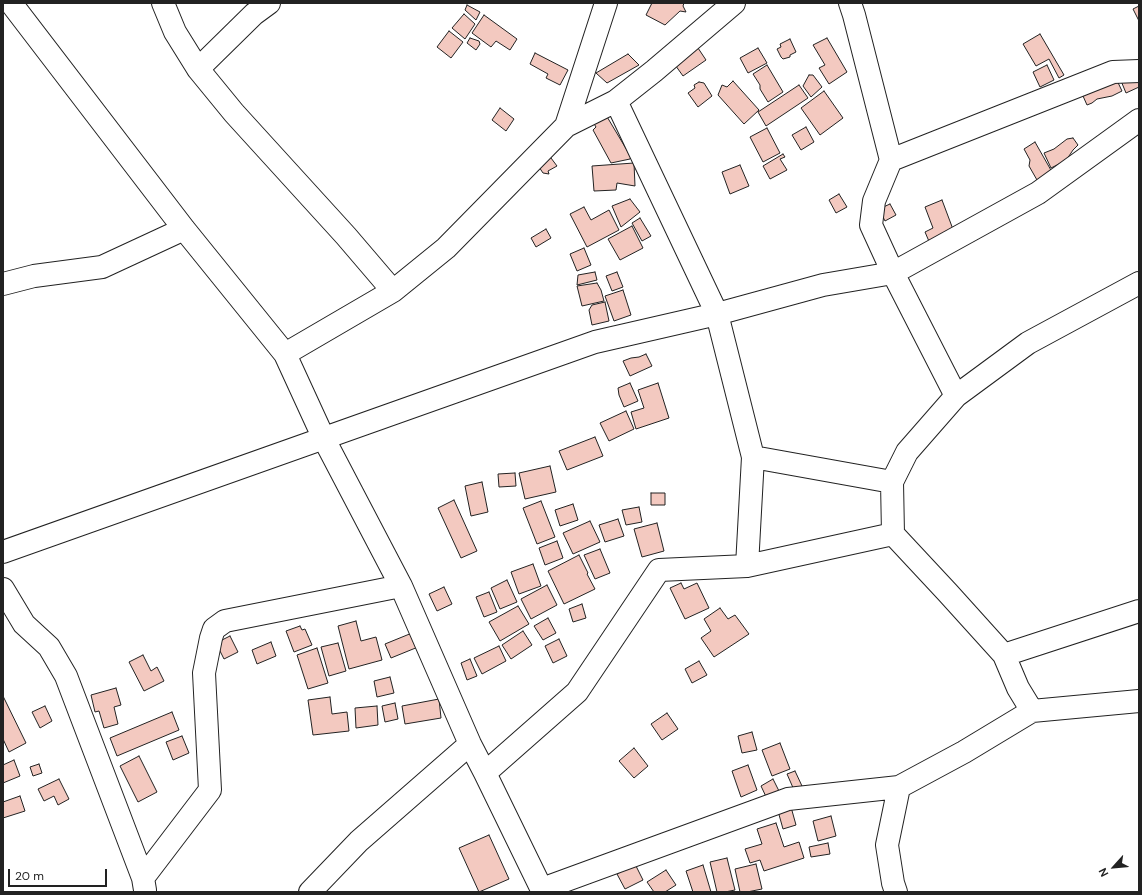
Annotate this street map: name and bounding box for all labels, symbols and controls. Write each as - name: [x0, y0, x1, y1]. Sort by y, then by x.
- north arrow: [1094, 847, 1134, 887]
- scale bar: [10, 861, 109, 887]
- text: N: [1095, 866, 1111, 879]
- text: 20 m: [15, 868, 44, 884]

